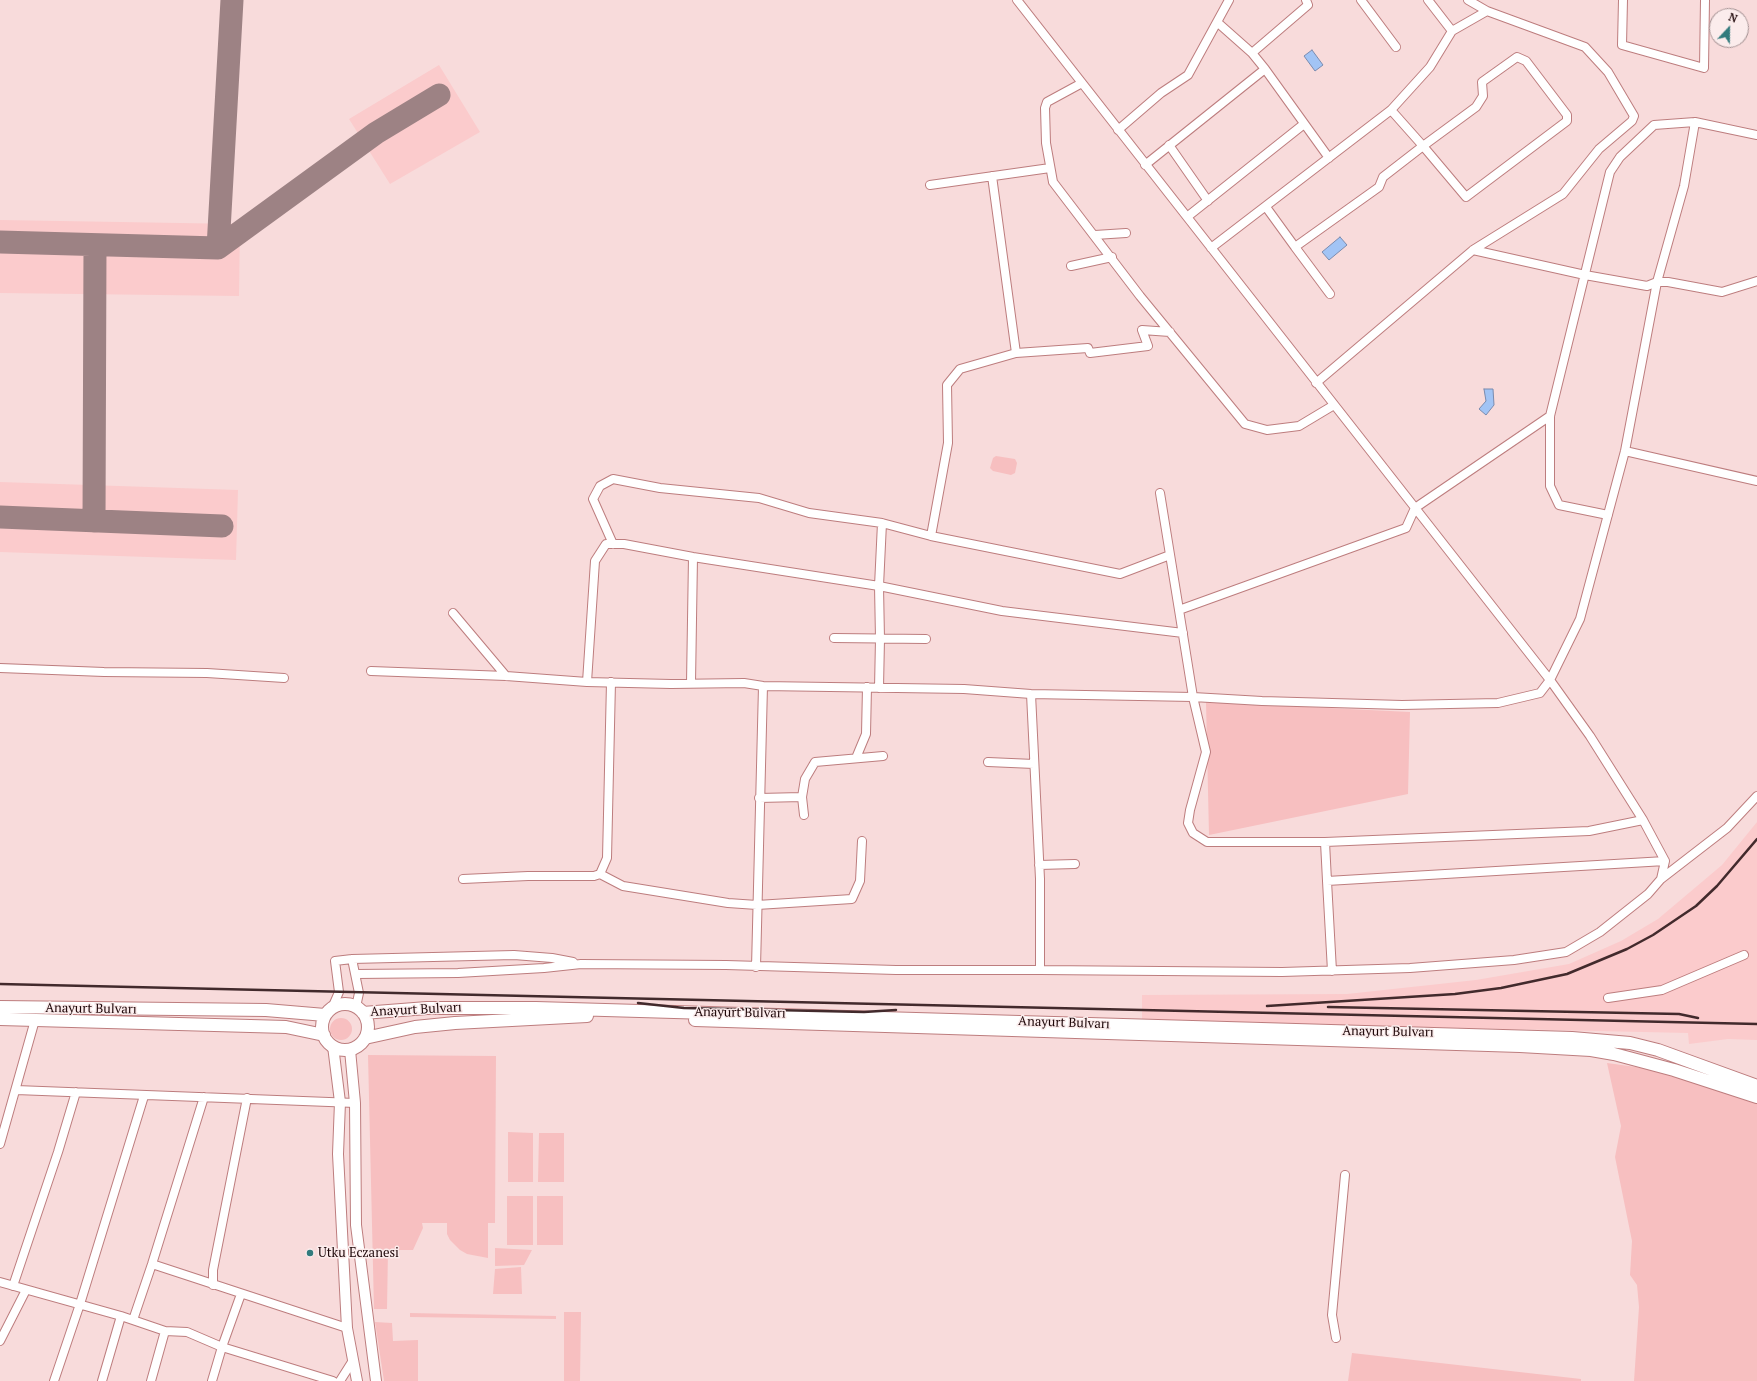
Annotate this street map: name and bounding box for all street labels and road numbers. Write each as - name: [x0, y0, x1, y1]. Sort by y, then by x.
- street label: Anayurt Bulvarı: [45, 1000, 137, 1018]
- street label: Anayurt Bulvarı: [370, 1000, 462, 1020]
- street label: Anayurt Bulvarı: [694, 1004, 786, 1022]
- street label: Anayurt Bulvarı: [1018, 1014, 1110, 1032]
- street label: Anayurt Bulvarı: [1342, 1023, 1434, 1041]

